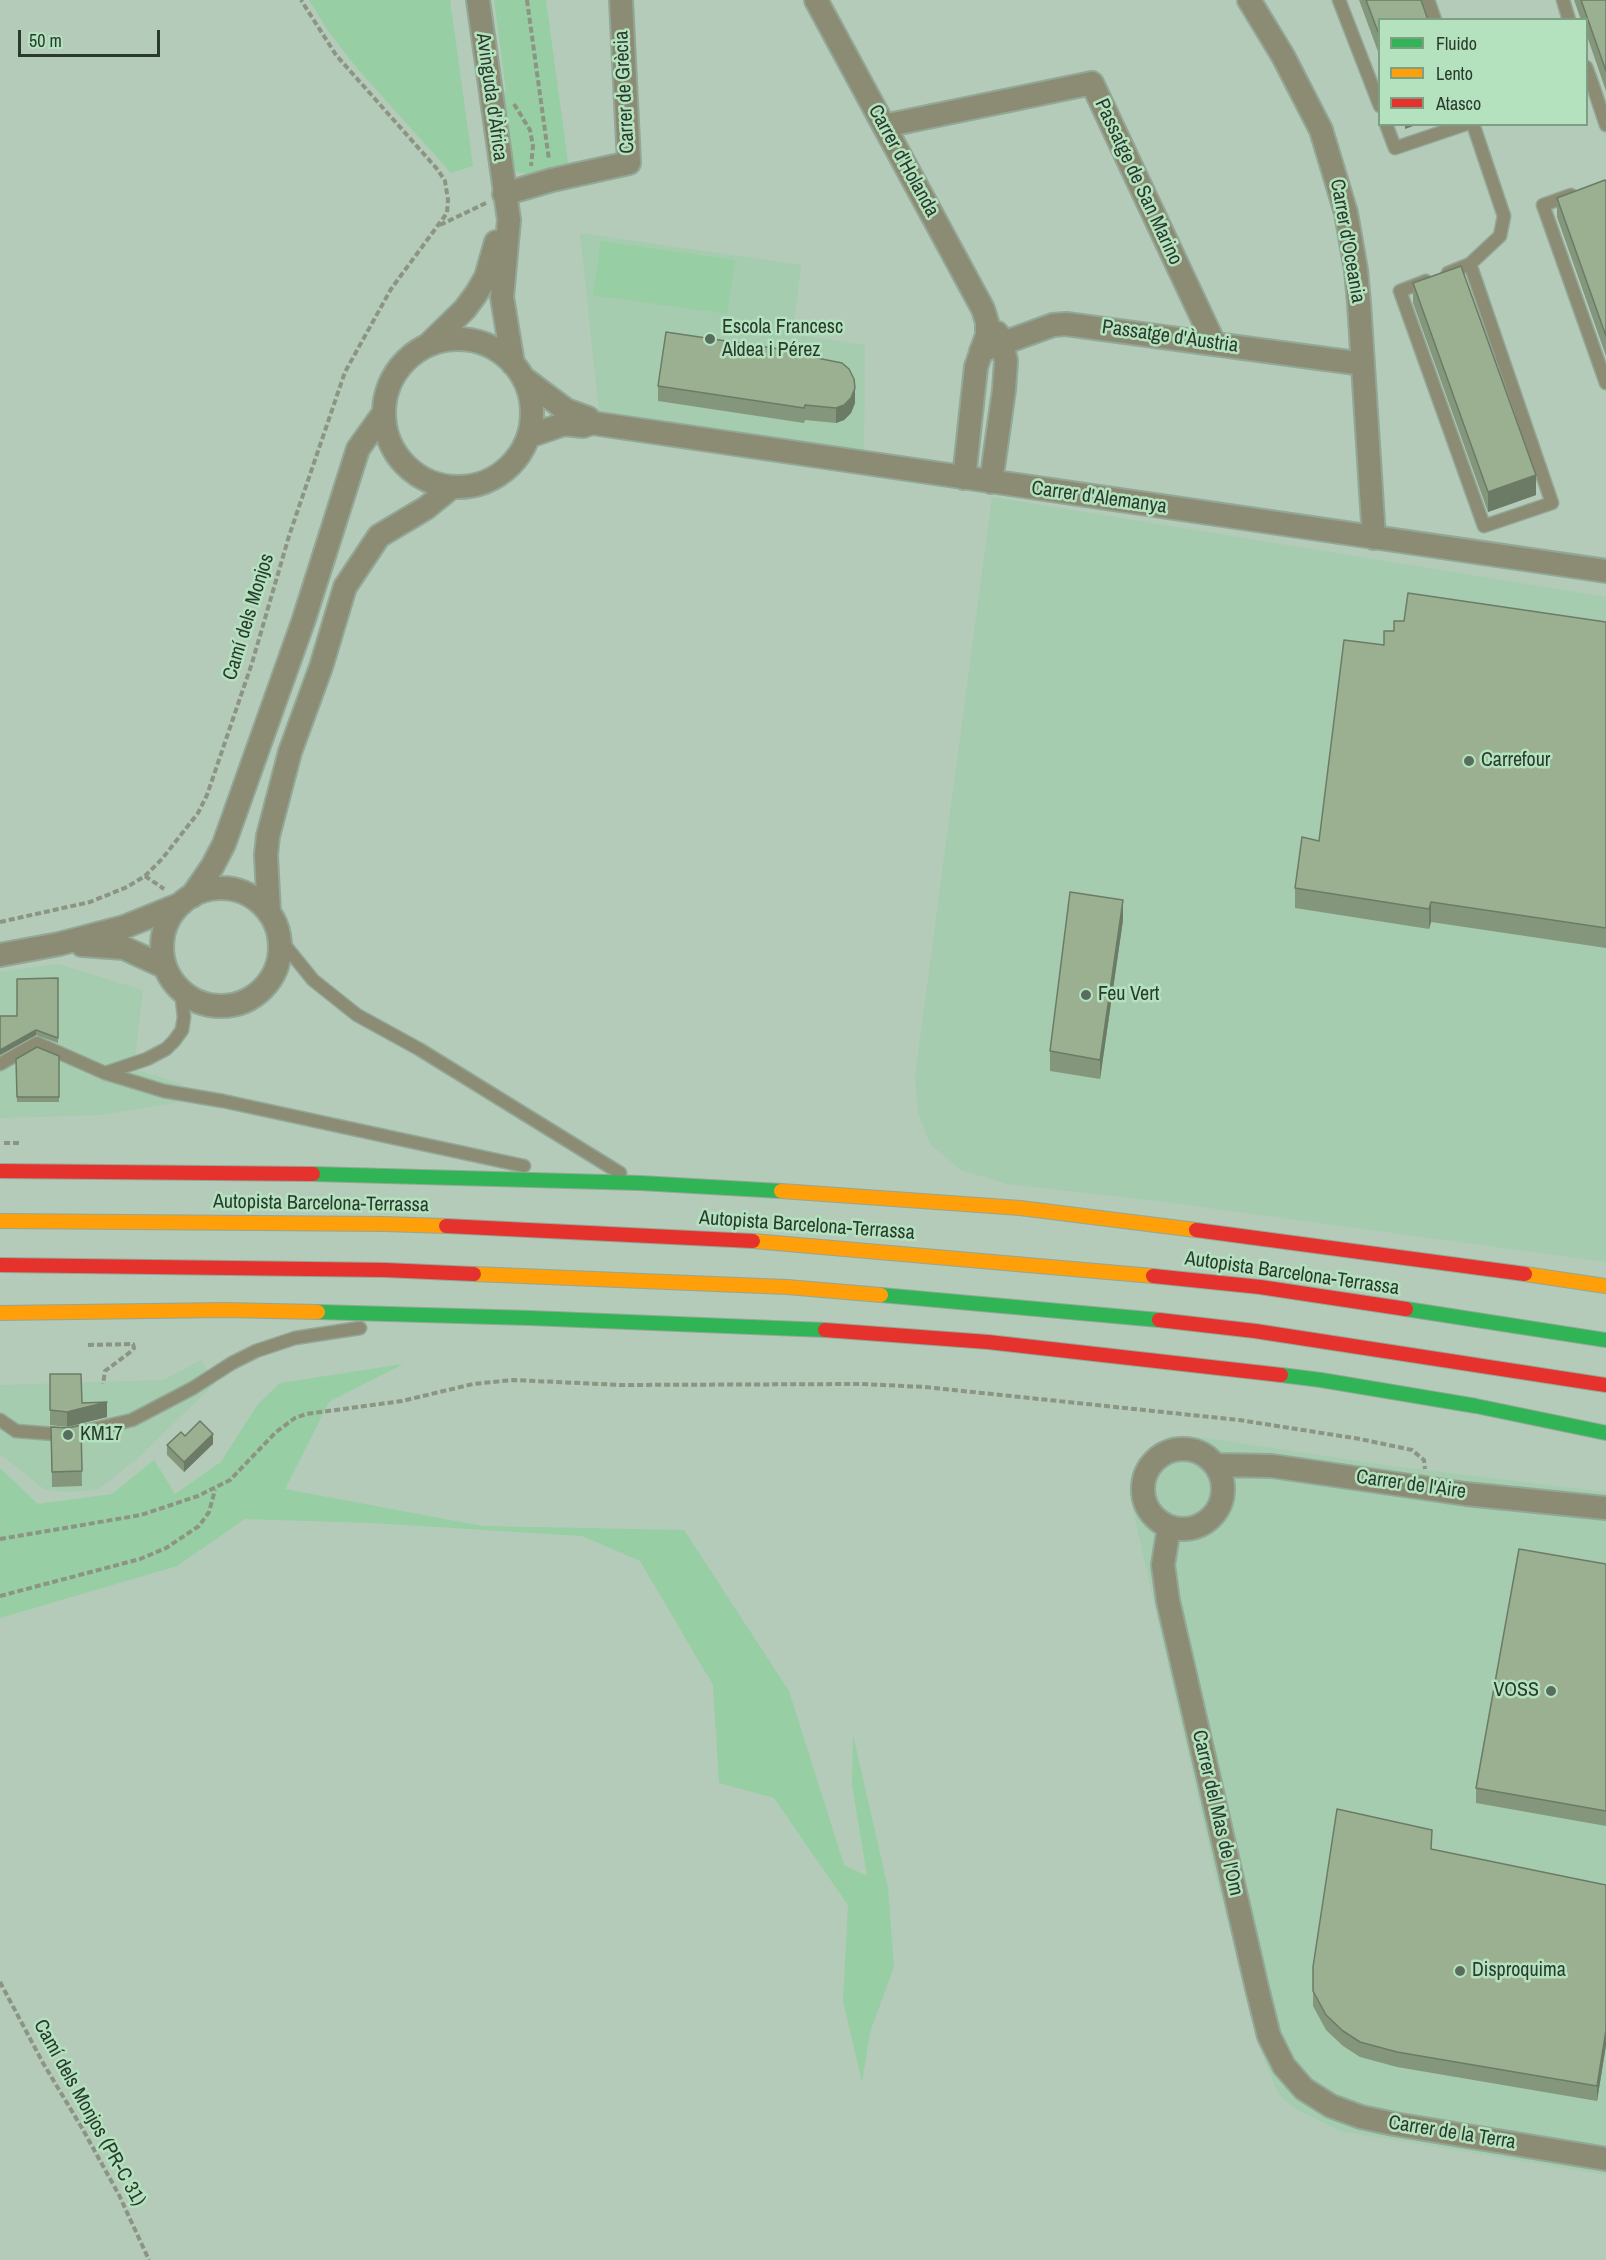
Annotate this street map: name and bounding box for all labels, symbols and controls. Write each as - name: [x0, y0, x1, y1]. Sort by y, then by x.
- scale bar: [21, 18, 164, 56]
- legend: [1378, 18, 1588, 126]
- text: 50 m: [29, 28, 62, 53]
- street label: Carrer de Grècia: [610, 30, 640, 154]
- text: Fluido: [1436, 31, 1477, 56]
- street label: Avinguda d'Àfrica: [470, 32, 512, 162]
- text: Lento: [1436, 61, 1473, 86]
- text: Atasco: [1436, 91, 1481, 116]
- street label: Passatge de San Marino: [1089, 95, 1187, 269]
- street label: Carrer d'Holanda: [862, 101, 944, 221]
- street label: Carrer d'Oceania: [1324, 177, 1370, 305]
- place label: Escola Francesc Aldea i Pérez: [722, 316, 843, 363]
- street label: Passatge d'Àustria: [1100, 316, 1240, 358]
- marker: Escola Francesc Aldea i Pérez: [703, 332, 717, 346]
- street label: Carrer d'Alemanya: [1030, 477, 1168, 519]
- street label: Camí dels Monjos: [218, 551, 280, 683]
- place label: Carrefour: [1481, 749, 1550, 773]
- marker: Carrefour: [1462, 754, 1476, 768]
- place label: Feu Vert: [1098, 983, 1159, 1007]
- marker: Feu Vert: [1079, 988, 1093, 1002]
- street label: Autopista Barcelona-Terrassa: [213, 1190, 429, 1218]
- street label: Autopista Barcelona-Terrassa: [698, 1206, 916, 1246]
- street label: Autopista Barcelona-Terrassa: [1183, 1247, 1401, 1301]
- place label: KM17: [80, 1423, 123, 1447]
- marker: KM17: [61, 1428, 75, 1442]
- street label: Carrer de l'Aire: [1355, 1465, 1467, 1505]
- place label: VOSS: [1493, 1679, 1539, 1703]
- marker: VOSS: [1544, 1684, 1558, 1698]
- street label: Carrer del Mas de l'Om: [1186, 1728, 1248, 1898]
- place label: Disproquima: [1472, 1959, 1566, 1983]
- marker: Disproquima: [1453, 1964, 1467, 1978]
- street label: Camí dels Monjos (PR-C 31): [28, 2016, 150, 2210]
- street label: Carrer de la Terra: [1387, 2111, 1517, 2155]

